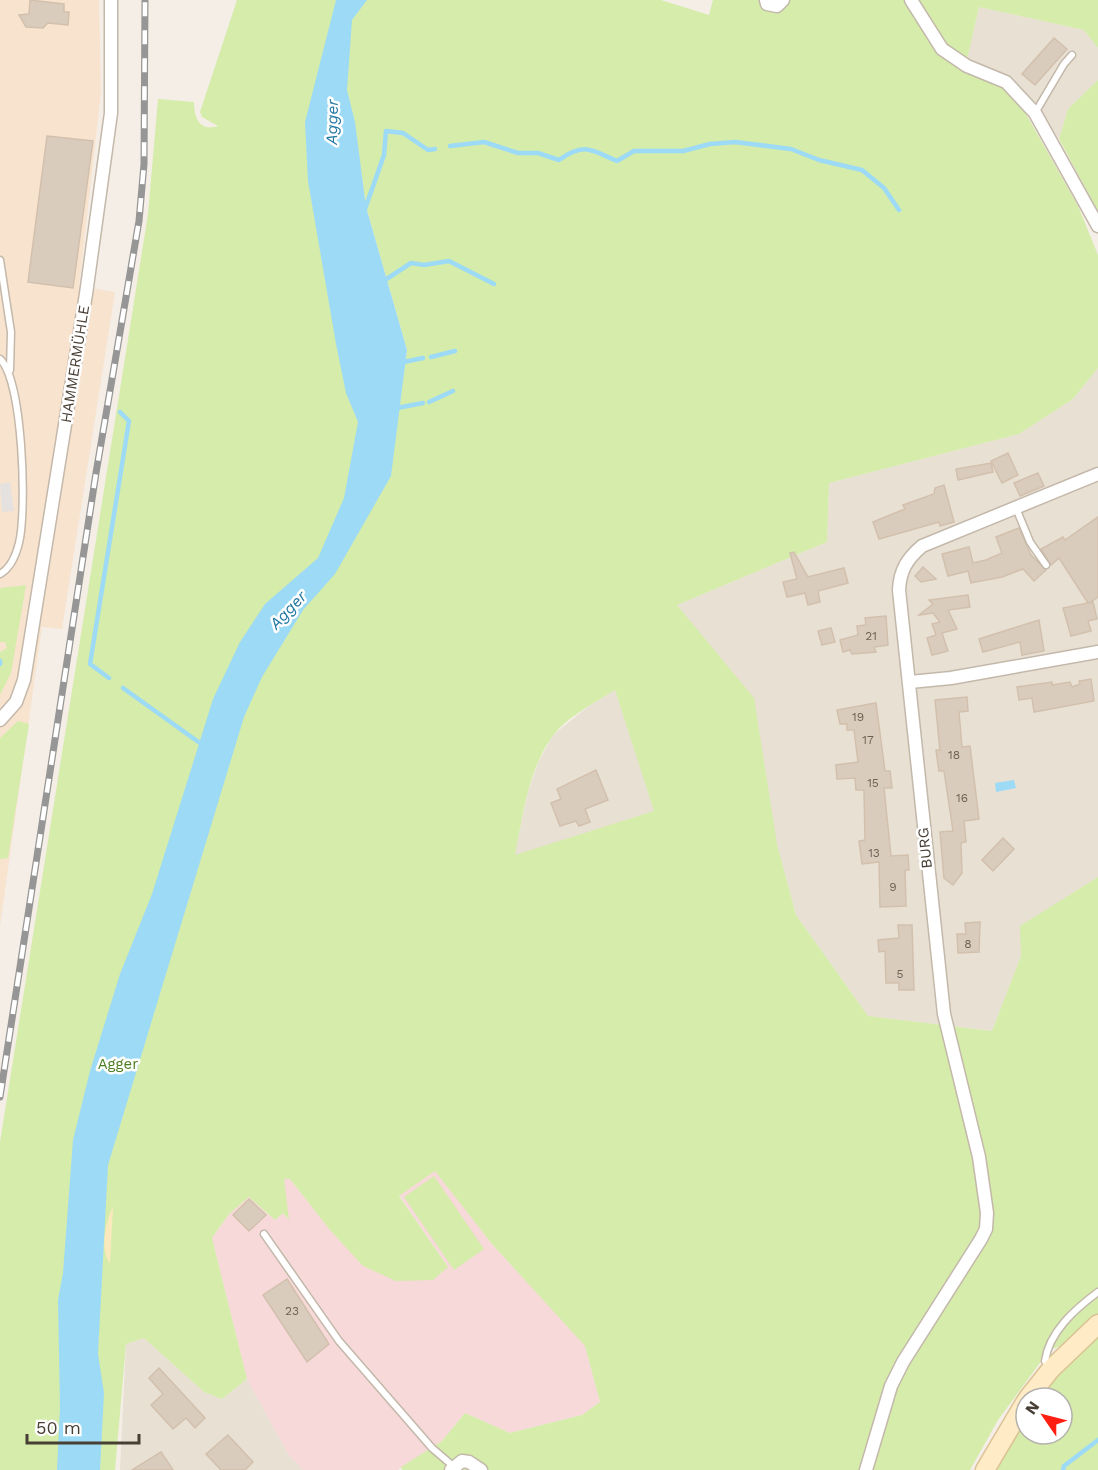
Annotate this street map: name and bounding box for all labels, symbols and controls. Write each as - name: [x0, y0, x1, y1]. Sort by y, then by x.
- water label: Agger: [322, 98, 342, 146]
- street label: HAMMERMÜHLE: [57, 304, 93, 424]
- water label: Agger: [265, 586, 311, 634]
- house number: 21: [865, 629, 877, 643]
- house number: 19: [852, 710, 864, 724]
- house number: 17: [862, 733, 874, 747]
- house number: 18: [948, 748, 960, 762]
- house number: 15: [867, 776, 879, 790]
- house number: 16: [956, 791, 968, 805]
- street label: BURG: [914, 827, 936, 869]
- house number: 13: [868, 846, 880, 860]
- house number: 9: [889, 880, 897, 894]
- house number: 8: [964, 937, 972, 951]
- house number: 5: [897, 967, 904, 981]
- park label: Agger: [98, 1055, 138, 1073]
- house number: 23: [285, 1304, 299, 1318]
- north arrow: [1014, 1386, 1074, 1446]
- text: N: [1021, 1397, 1043, 1418]
- scale bar: [27, 1407, 140, 1445]
- text: 50 m: [36, 1417, 81, 1438]

